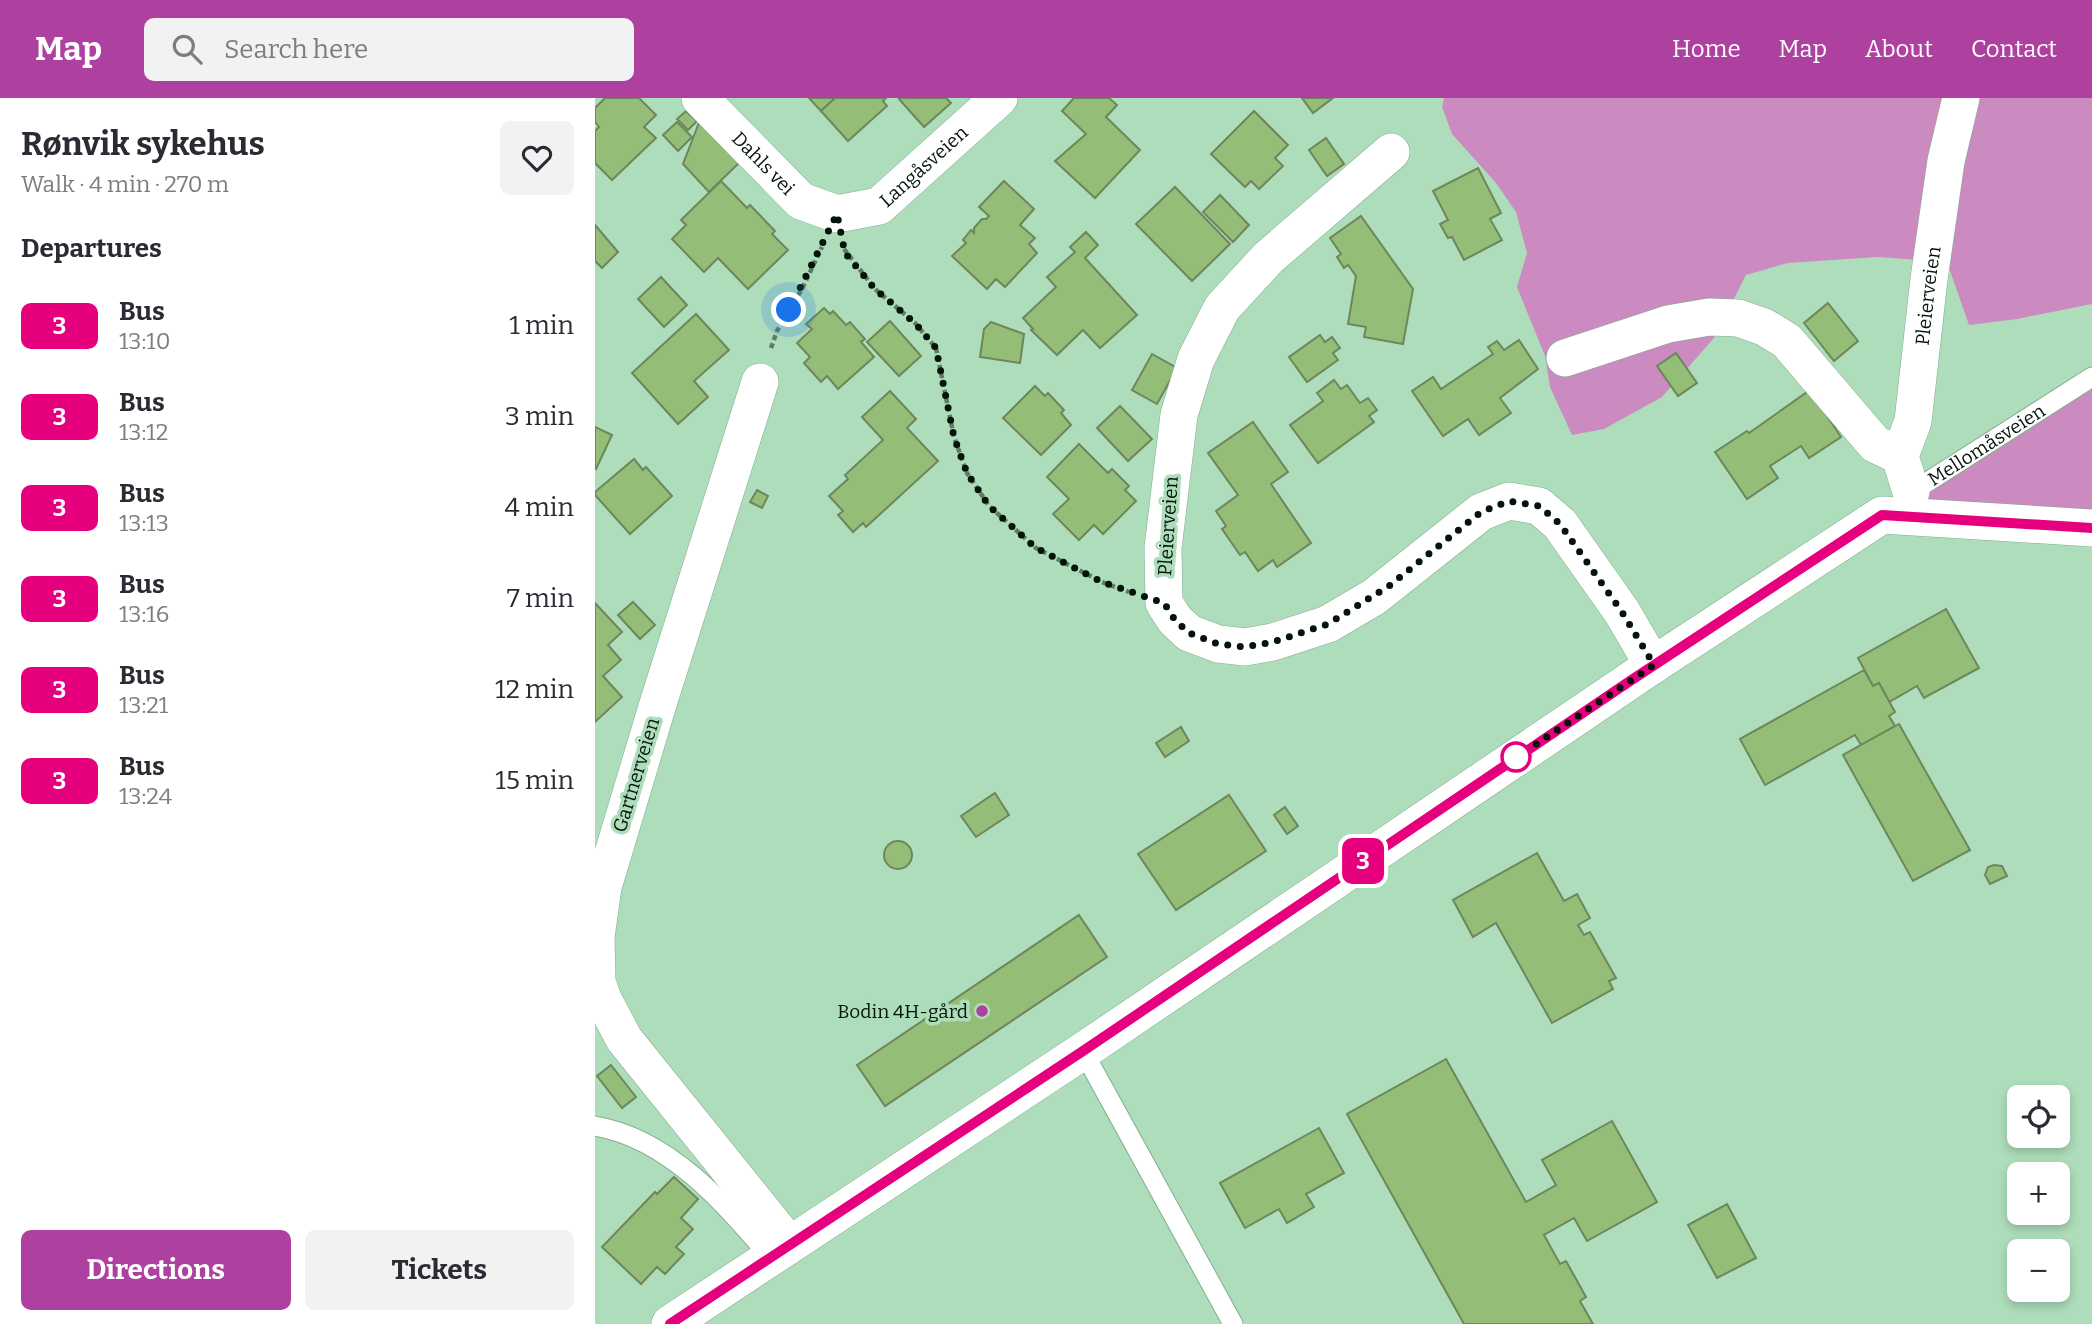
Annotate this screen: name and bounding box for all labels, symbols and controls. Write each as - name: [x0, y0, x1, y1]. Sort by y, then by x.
- search box: [144, 18, 634, 81]
- text: Map: [35, 29, 102, 69]
- icon: search: [168, 30, 206, 68]
- text: Search here: [224, 34, 368, 65]
- text: Home: [1672, 35, 1741, 63]
- text: Map: [1779, 35, 1827, 63]
- text: About: [1865, 35, 1933, 63]
- text: Contact: [1971, 35, 2057, 63]
- button: heart: [500, 121, 574, 195]
- street label: Langåsveien: [875, 121, 972, 212]
- text: Rønvik sykehus: [21, 124, 265, 164]
- street label: Dahls vei: [728, 127, 800, 200]
- text: Walk · 4 min · 270 m: [21, 170, 229, 198]
- text: Departures: [21, 233, 162, 264]
- street label: Pleierveien: [1910, 245, 1945, 347]
- your location: [771, 292, 806, 327]
- text: Bus: [119, 296, 165, 327]
- text: 1 min: [509, 310, 574, 341]
- text: 3: [53, 312, 66, 340]
- text: 13:10: [119, 327, 170, 355]
- text: Bus: [119, 387, 165, 418]
- street label: Mellomåsveien: [1923, 399, 2049, 490]
- text: 3 min: [505, 401, 574, 432]
- text: 3: [53, 403, 66, 431]
- text: 13:12: [119, 418, 168, 446]
- street label: Pleierveien: [1153, 475, 1183, 577]
- text: Bus: [119, 478, 165, 509]
- text: 4 min: [505, 492, 574, 523]
- text: 3: [53, 494, 66, 522]
- text: 13:13: [119, 509, 169, 537]
- text: Bus: [119, 569, 165, 600]
- text: 7 min: [507, 583, 574, 614]
- text: 3: [53, 585, 66, 613]
- text: 13:16: [119, 600, 169, 628]
- text: Bus: [119, 660, 165, 691]
- text: 12 min: [495, 674, 574, 705]
- text: 3: [53, 676, 66, 704]
- text: 13:21: [119, 691, 168, 719]
- street label: Gartnerveien: [608, 715, 664, 835]
- unlabelled marker: [1501, 742, 1531, 772]
- text: Bus: [119, 751, 165, 782]
- text: 15 min: [495, 765, 574, 796]
- text: 3: [53, 767, 66, 795]
- text: 13:24: [119, 782, 172, 810]
- line badge: 3: [1340, 838, 1386, 884]
- text: 3: [1356, 847, 1370, 875]
- place label: Bodin 4H-gård: [837, 1000, 968, 1023]
- marker: Bodin 4H-gård: [974, 1003, 990, 1019]
- map controls: [2007, 1085, 2070, 1302]
- button: locate: [2007, 1085, 2070, 1148]
- button: +: [2007, 1162, 2070, 1225]
- button: Directions: [21, 1230, 291, 1310]
- button: Tickets: [305, 1230, 574, 1310]
- button: −: [2007, 1239, 2070, 1302]

